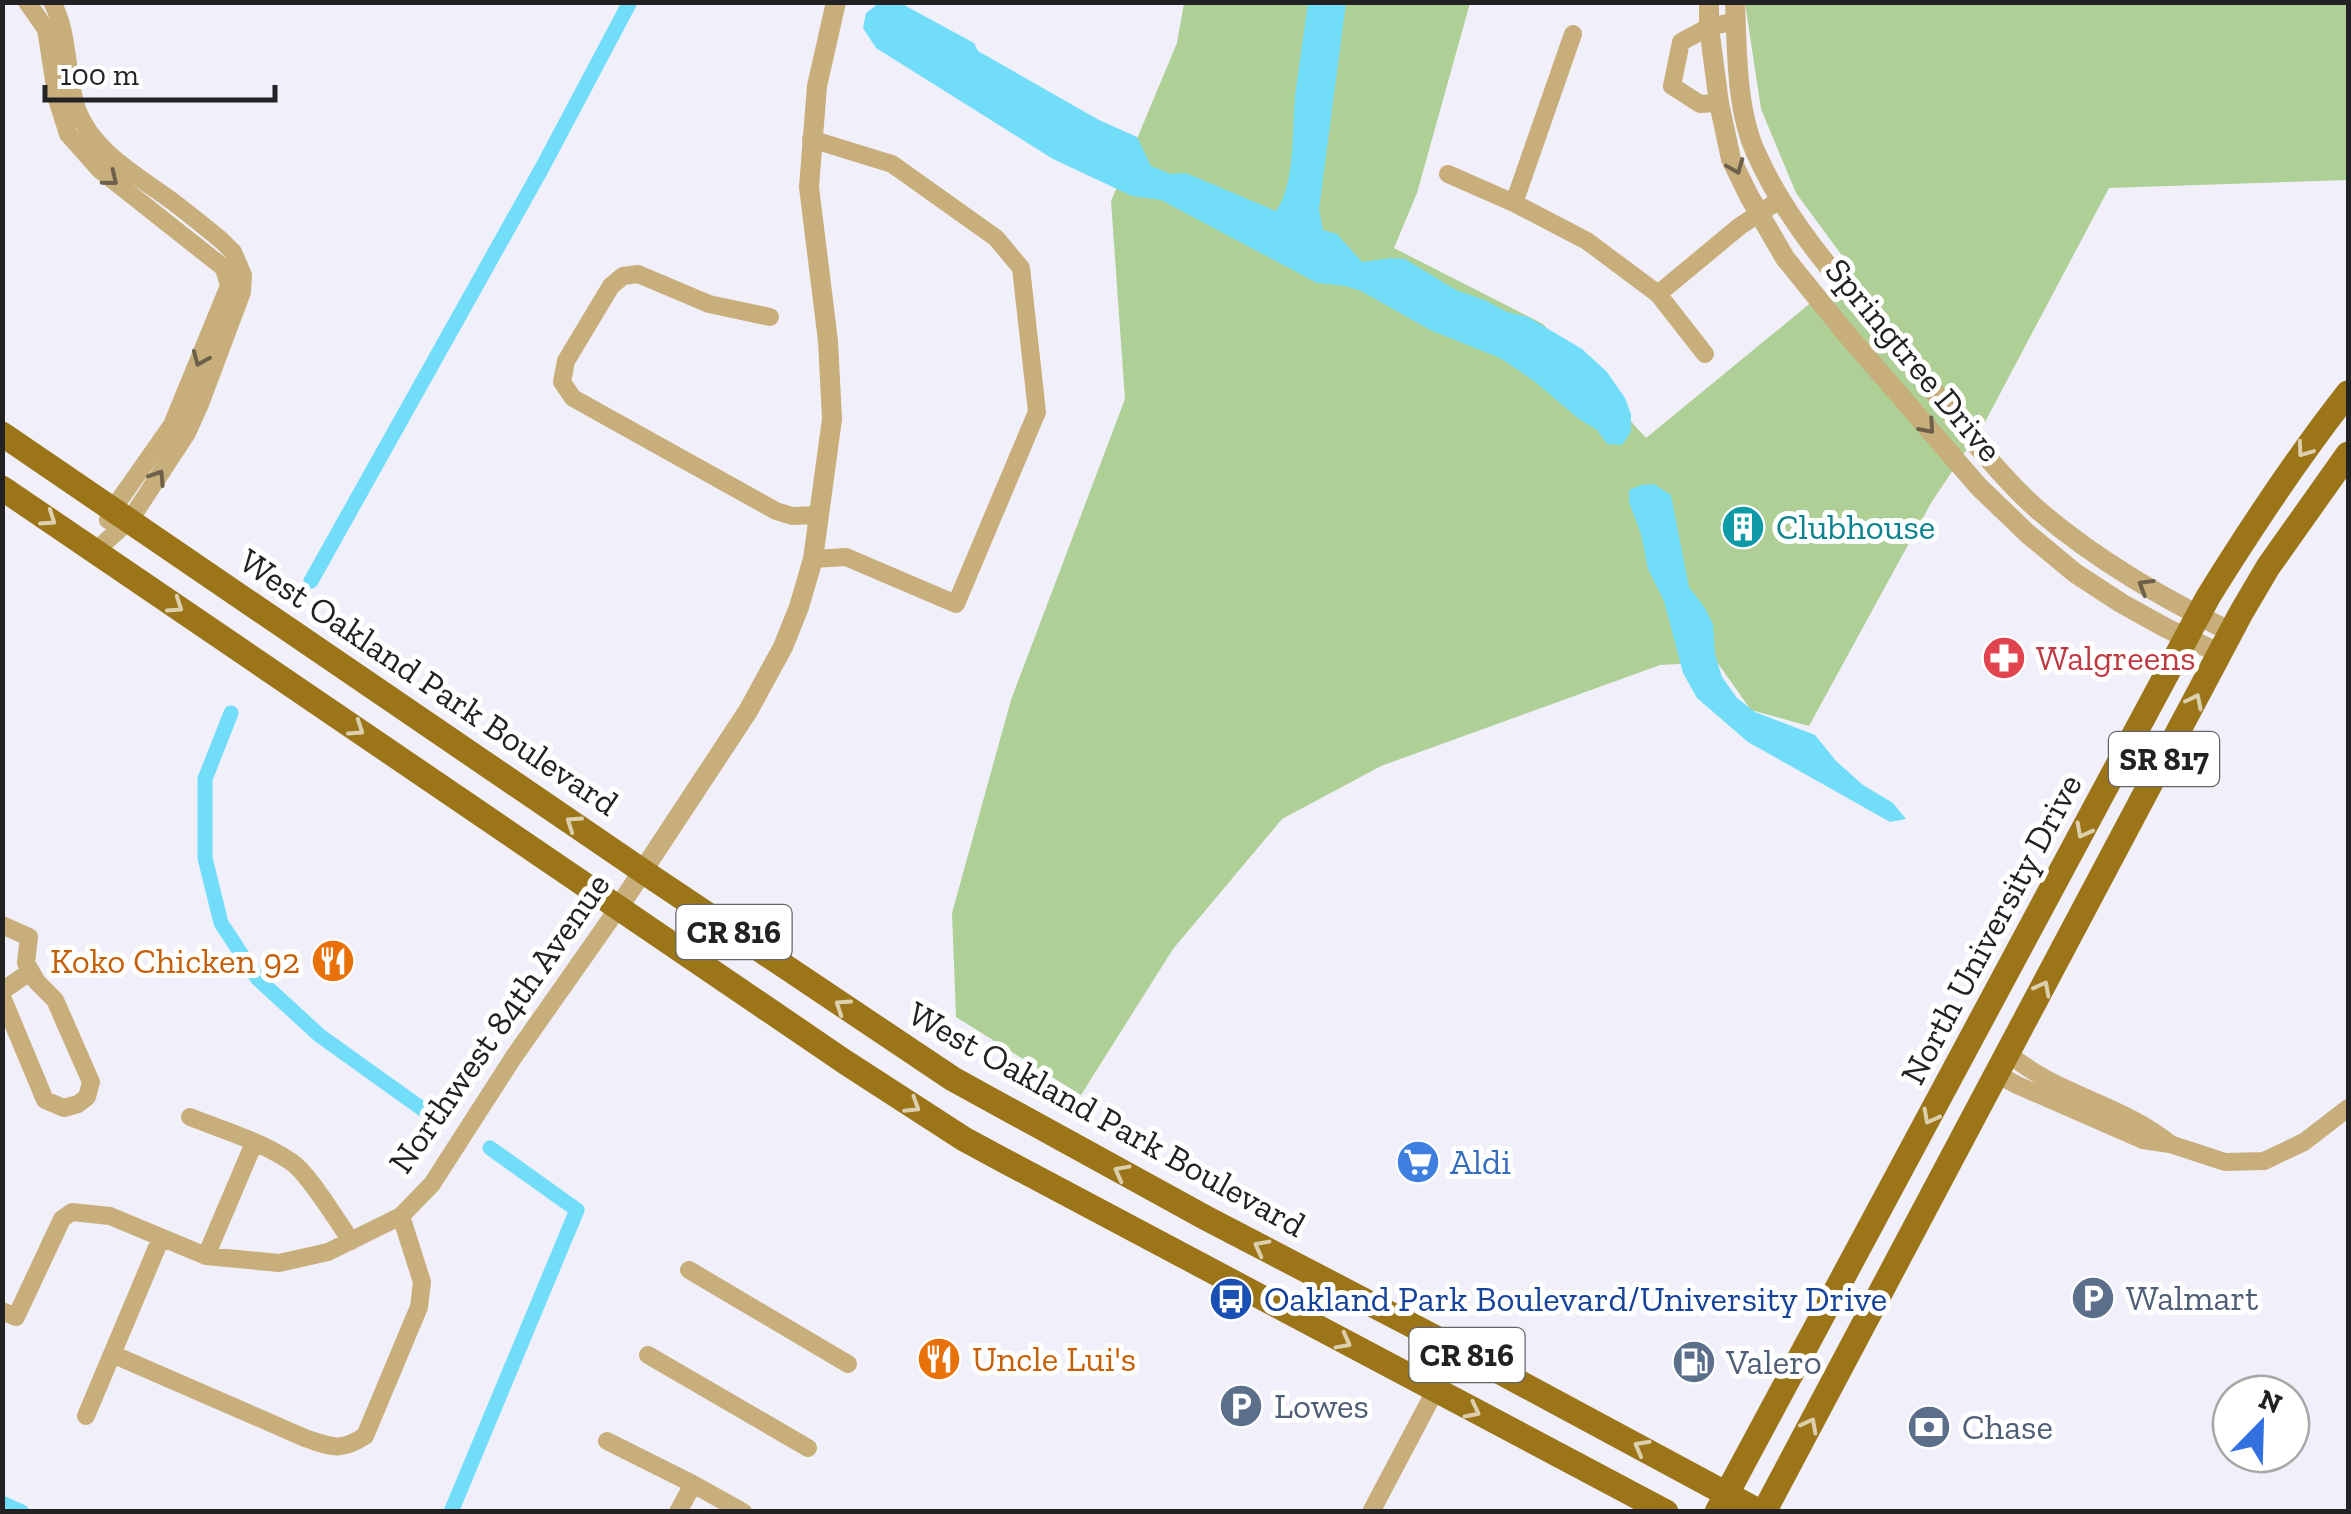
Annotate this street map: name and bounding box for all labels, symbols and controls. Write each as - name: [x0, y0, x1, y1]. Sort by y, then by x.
- scale bar: [45, 40, 275, 102]
- text: 100 m: [60, 57, 139, 93]
- one-way arrow: [1724, 157, 1744, 175]
- one-way arrow: [100, 167, 118, 185]
- street label: Springtree Drive: [1817, 250, 2011, 470]
- one-way arrow: [191, 349, 211, 367]
- one-way arrow: [1917, 415, 1935, 433]
- one-way arrow: [2298, 439, 2316, 457]
- one-way arrow: [145, 470, 164, 488]
- building icon: Clubhouse: [1720, 504, 1766, 550]
- place label: Clubhouse: [1776, 506, 1935, 548]
- one-way arrow: [38, 507, 56, 526]
- street label: West Oakland Park Boulevard: [232, 539, 626, 825]
- one-way arrow: [2138, 579, 2156, 598]
- one-way arrow: [165, 593, 183, 612]
- pharmacy icon: Walgreens: [1981, 635, 2027, 681]
- place label: Walgreens: [2036, 637, 2196, 679]
- one-way arrow: [2183, 693, 2202, 711]
- one-way arrow: [346, 716, 364, 735]
- road number: SR 817: [2109, 732, 2219, 786]
- street label: North University Drive: [1891, 767, 2091, 1091]
- one-way arrow: [566, 817, 585, 835]
- one-way arrow: [2076, 821, 2095, 839]
- street label: Northwest 84th Avenue: [380, 865, 618, 1181]
- road number: CR 816: [676, 905, 792, 959]
- restaurant icon: Koko Chicken 92: [310, 938, 356, 984]
- place label: Koko Chicken 92: [50, 940, 300, 982]
- one-way arrow: [2030, 980, 2050, 998]
- street label: West Oakland Park Boulevard: [901, 992, 1313, 1246]
- one-way arrow: [834, 999, 852, 1018]
- one-way arrow: [902, 1094, 920, 1113]
- one-way arrow: [1923, 1106, 1942, 1124]
- supermarket icon: Aldi: [1395, 1139, 1441, 1185]
- place label: Aldi: [1450, 1141, 1511, 1183]
- one-way arrow: [1113, 1165, 1131, 1185]
- one-way arrow: [1253, 1240, 1271, 1259]
- parking icon: Walmart: [2070, 1275, 2116, 1321]
- bus stop icon: Oakland Park Boulevard/University Drive: [1208, 1276, 1254, 1322]
- place label: Walmart: [2126, 1277, 2258, 1319]
- place label: Oakland Park Boulevard/University Drive: [1264, 1278, 1887, 1320]
- road number: CR 816: [1410, 1328, 1524, 1382]
- one-way arrow: [1333, 1330, 1351, 1349]
- restaurant icon: Uncle Lui's: [916, 1336, 962, 1382]
- place label: Uncle Lui's: [972, 1338, 1136, 1380]
- fuel station icon: Valero: [1671, 1339, 1717, 1385]
- place label: Valero: [1725, 1341, 1822, 1383]
- north arrow: [2211, 1374, 2311, 1474]
- text: N: [2254, 1382, 2287, 1421]
- parking icon: Lowes: [1218, 1383, 1264, 1429]
- place label: Lowes: [1274, 1385, 1369, 1427]
- one-way arrow: [1463, 1399, 1481, 1418]
- bank icon: Chase: [1906, 1404, 1952, 1450]
- place label: Chase: [1962, 1406, 2053, 1448]
- one-way arrow: [1797, 1418, 1817, 1436]
- one-way arrow: [1633, 1440, 1651, 1460]

